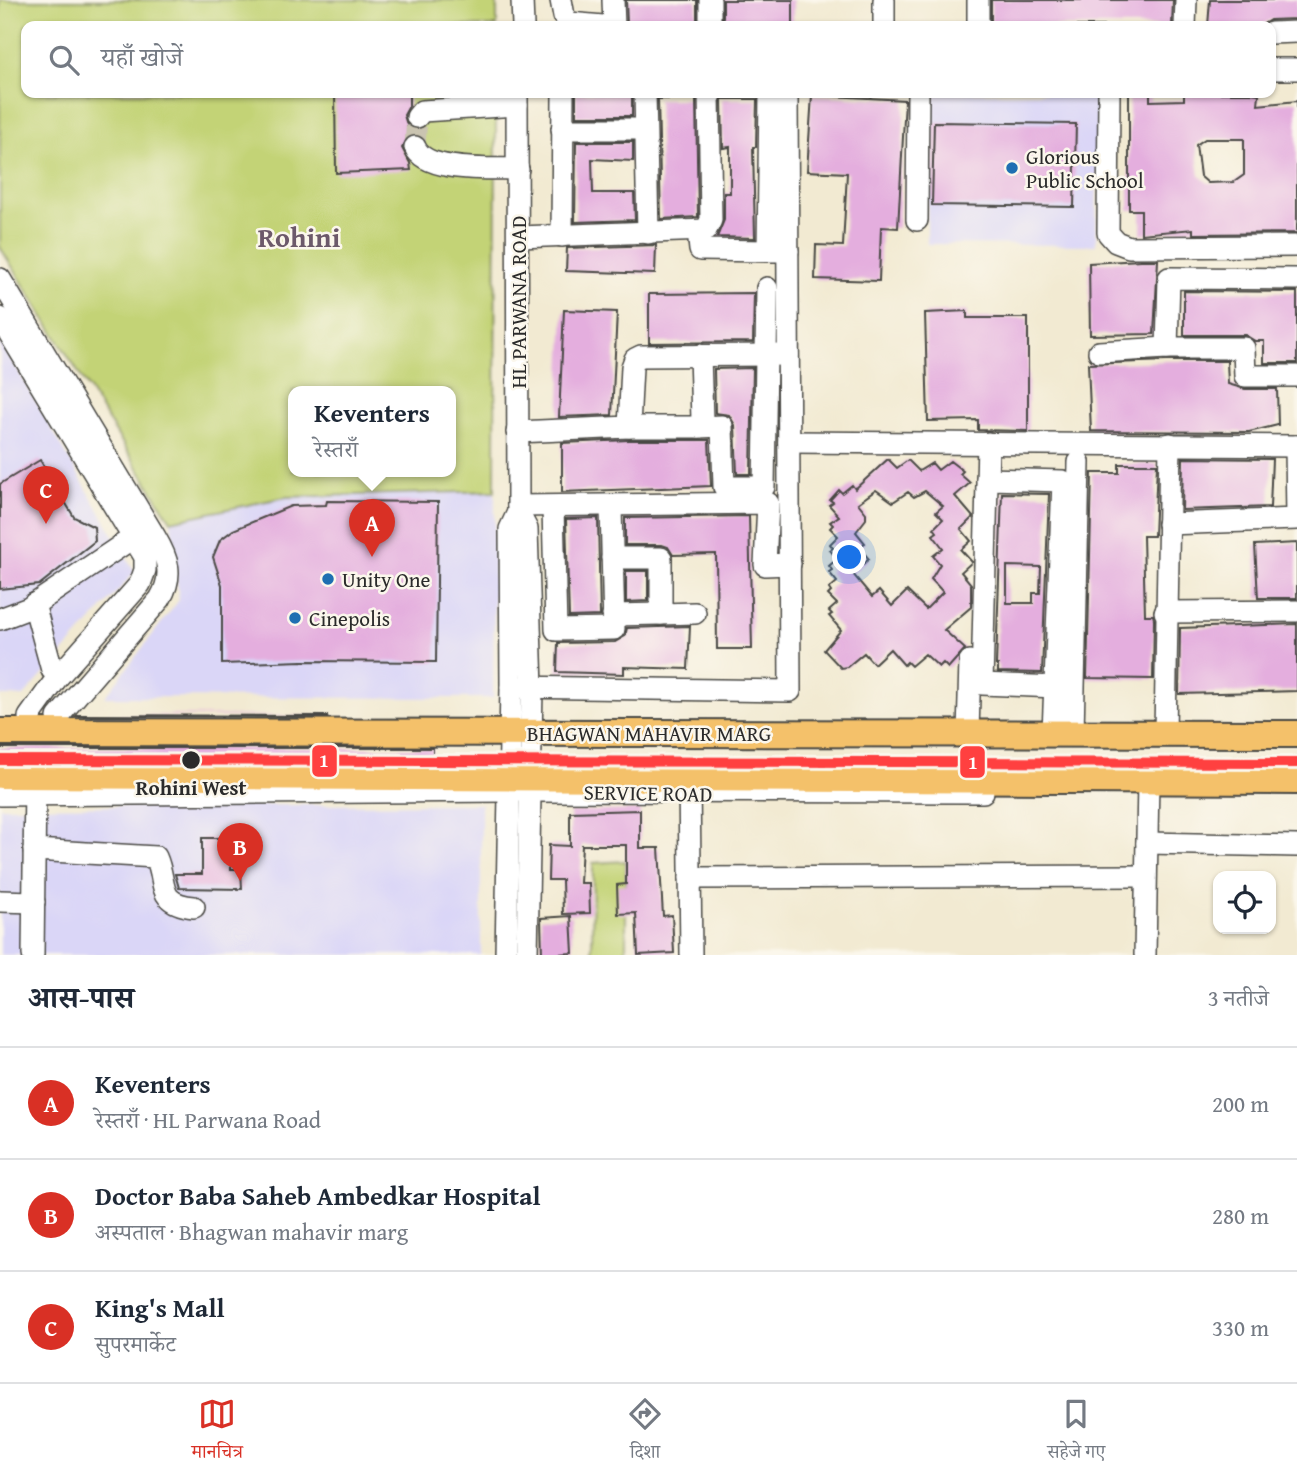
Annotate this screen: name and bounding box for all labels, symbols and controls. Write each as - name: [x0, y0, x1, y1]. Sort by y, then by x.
- search box: [21, 21, 1276, 98]
- text: यहाँ खोजें: [101, 37, 183, 76]
- icon: search: [45, 41, 83, 79]
- place label: Glorious Public School: [1026, 141, 1144, 196]
- marker: Glorious Public School: [1004, 160, 1020, 176]
- district label: Rohini: [258, 216, 341, 257]
- street label: HL PARWANA ROAD: [503, 216, 534, 388]
- popup: [288, 386, 456, 477]
- text: Keventers: [314, 393, 430, 432]
- text: रेस्तराँ: [314, 432, 358, 465]
- pin: C: [23, 466, 69, 524]
- pin: A: [349, 499, 395, 557]
- your location: [832, 540, 866, 574]
- place label: Unity One: [342, 564, 431, 595]
- marker: Unity One: [320, 571, 336, 587]
- place label: Cinepolis: [309, 603, 390, 634]
- marker: Cinepolis: [287, 610, 303, 626]
- street label: BHAGWAN MAHAVIR MARG: [527, 718, 771, 749]
- line badge: 1: [311, 744, 338, 778]
- line badge: 1: [959, 745, 986, 779]
- text: 1: [319, 746, 329, 774]
- text: 1: [968, 748, 978, 776]
- marker: Rohini West: [180, 749, 202, 771]
- place label: Rohini West: [136, 772, 247, 803]
- street label: SERVICE ROAD: [583, 776, 713, 810]
- pin: B: [217, 823, 263, 881]
- map controls: [1213, 871, 1276, 934]
- button: locate: [1213, 871, 1276, 934]
- text: आस-पास: [28, 975, 134, 1019]
- text: 3 नतीजे: [1208, 981, 1269, 1014]
- text: Keventers: [95, 1064, 211, 1103]
- text: A: [44, 1087, 58, 1120]
- text: 200 m: [1212, 1087, 1269, 1120]
- text: रेस्तराँ · HL Parwana Road: [95, 1103, 321, 1136]
- text: Doctor Baba Saheb Ambedkar Hospital: [95, 1176, 541, 1215]
- text: B: [44, 1199, 58, 1232]
- text: 280 m: [1212, 1199, 1269, 1232]
- text: अस्पताल · Bhagwan mahavir marg: [95, 1215, 408, 1248]
- text: King's Mall: [95, 1288, 225, 1327]
- text: C: [44, 1311, 58, 1344]
- text: 330 m: [1212, 1311, 1269, 1344]
- text: सुपरमार्केट: [95, 1327, 176, 1360]
- tab: मानचित्र: [192, 1395, 243, 1470]
- tab: दिशा: [626, 1395, 664, 1470]
- tab: सहेजे गए: [1047, 1395, 1105, 1470]

